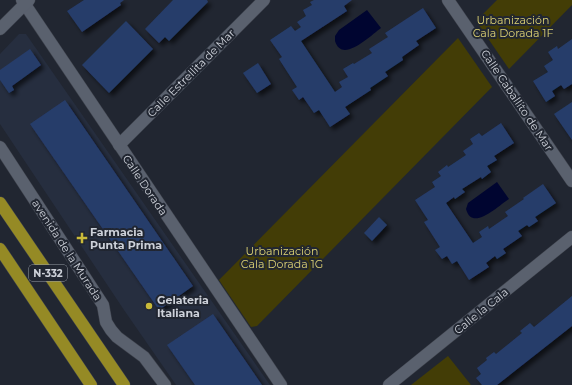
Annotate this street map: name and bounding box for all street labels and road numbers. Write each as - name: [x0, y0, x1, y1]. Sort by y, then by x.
- street label: Calle Estrellita de Mar: [144, 26, 238, 120]
- street label: Calle Caballito de Mar: [478, 47, 556, 153]
- street label: Calle Dorada: [120, 152, 170, 218]
- street label: avenida de la Murada: [29, 197, 105, 303]
- road number: N-332: [29, 265, 67, 281]
- street label: Calle la Cala: [451, 285, 511, 337]

